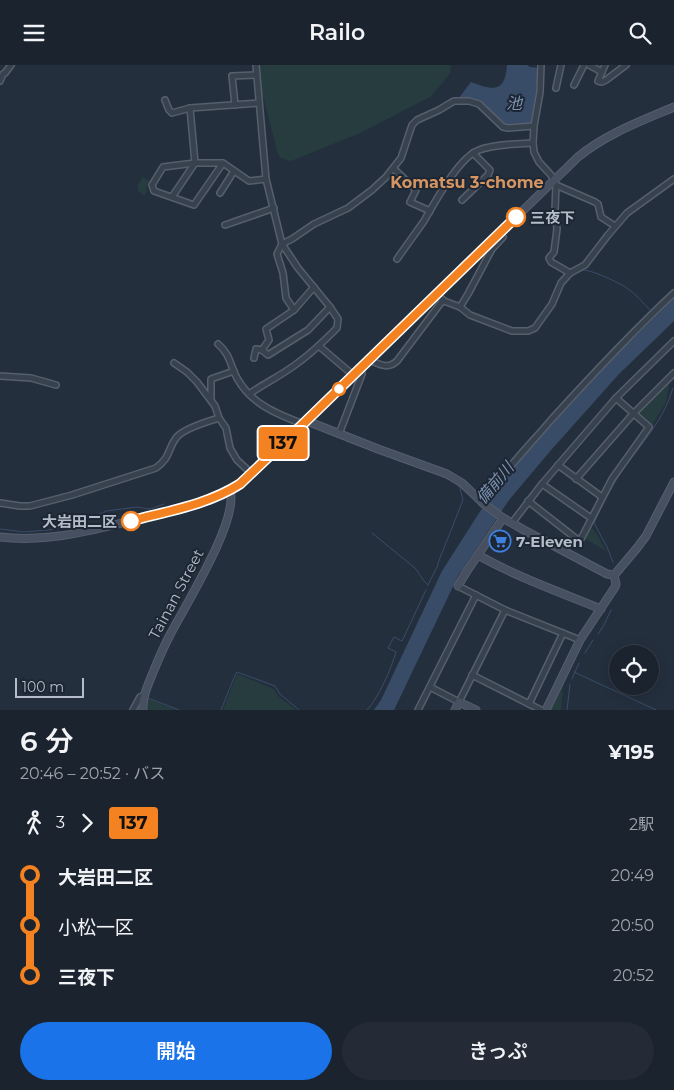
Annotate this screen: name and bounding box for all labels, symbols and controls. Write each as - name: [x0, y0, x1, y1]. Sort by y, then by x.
- icon: menu: [20, 19, 48, 47]
- text: Railo: [309, 19, 365, 46]
- icon: search: [626, 19, 654, 47]
- water label: 池: [506, 94, 524, 113]
- district label: Komatsu 3-chome: [390, 173, 544, 192]
- marker: 三夜下: [506, 207, 526, 227]
- place label: 三夜下: [530, 208, 575, 227]
- unlabelled marker: [332, 382, 346, 396]
- line badge: 137: [254, 427, 312, 459]
- text: 137: [269, 432, 297, 454]
- water label: 備前川: [472, 457, 519, 507]
- marker: 大岩田二区: [121, 511, 141, 531]
- place label: 大岩田二区: [42, 512, 117, 531]
- supermarket icon: 7-Eleven: [488, 529, 512, 553]
- place label: 7-Eleven: [516, 532, 583, 551]
- street label: Tainan Street: [144, 546, 208, 642]
- map controls: [609, 645, 659, 695]
- button: locate: [609, 645, 659, 695]
- scale bar: [15, 675, 84, 698]
- text: 100 m: [22, 678, 64, 696]
- text: 6 分: [20, 724, 73, 758]
- text: ¥195: [609, 741, 654, 764]
- text: 20:46 – 20:52 · バス: [20, 764, 165, 783]
- icon: walk: [20, 809, 48, 837]
- icon: forward: [73, 809, 101, 837]
- text: 137: [119, 812, 148, 834]
- text: 3: [56, 813, 65, 832]
- text: 2駅: [629, 815, 654, 834]
- text: 大岩田二区: [58, 866, 153, 889]
- text: 20:49: [611, 866, 654, 885]
- text: 小松一区: [58, 916, 134, 939]
- text: 20:50: [611, 916, 654, 935]
- text: 三夜下: [58, 966, 115, 989]
- text: 20:52: [613, 966, 654, 985]
- button: 開始: [20, 1022, 332, 1080]
- button: きっぷ: [342, 1022, 654, 1080]

